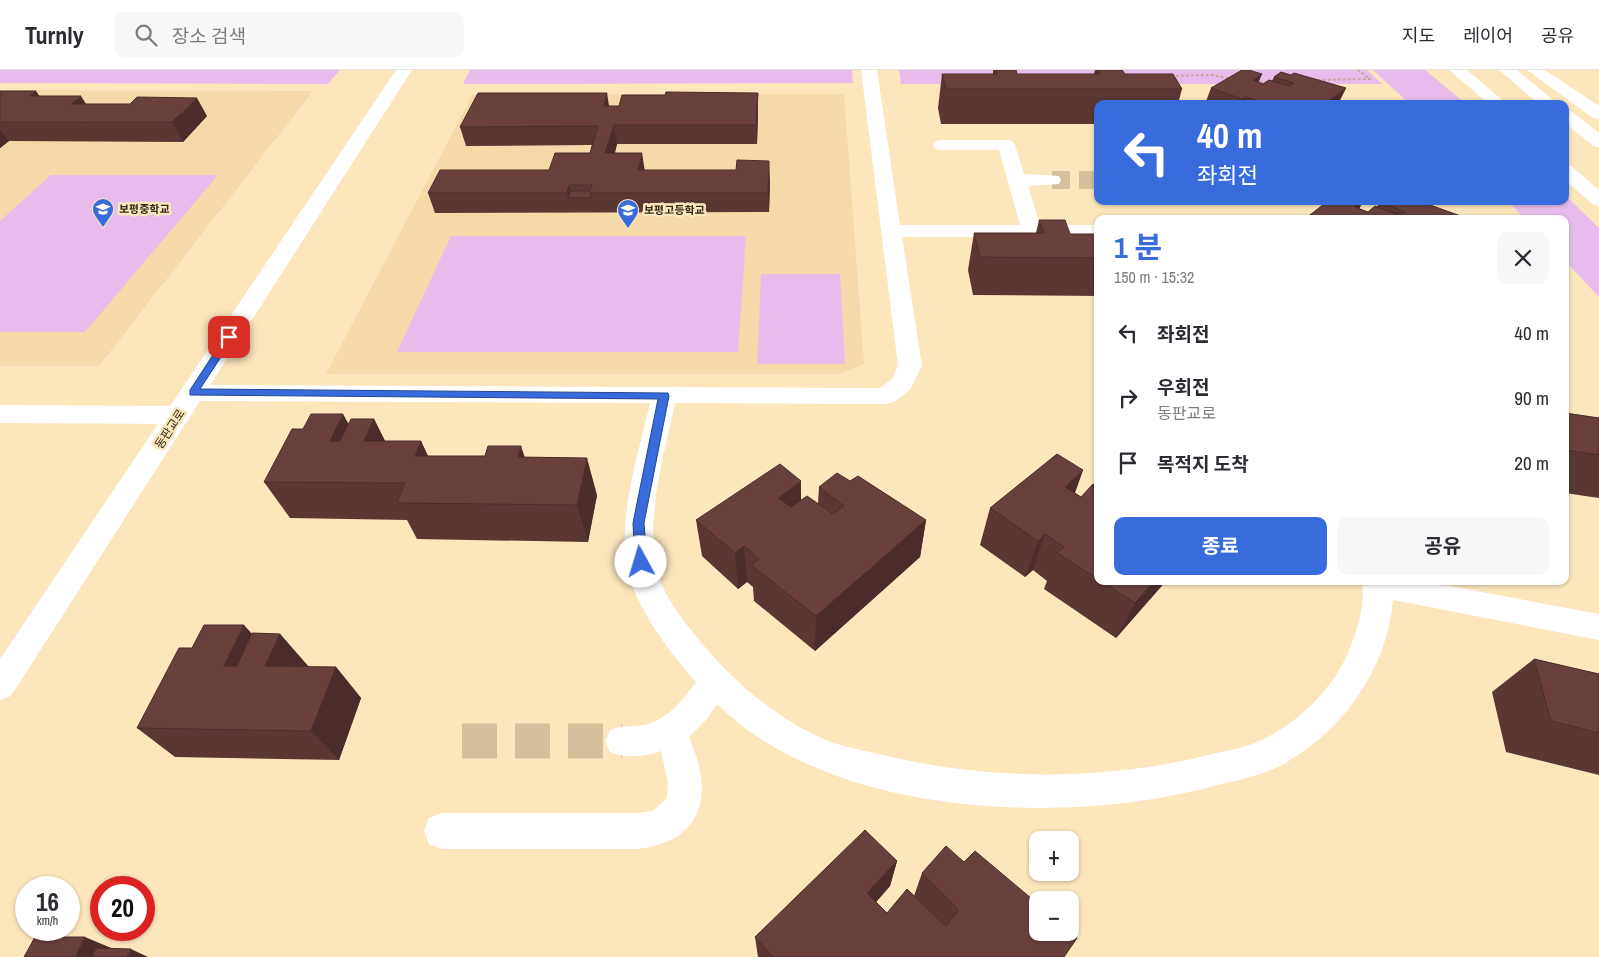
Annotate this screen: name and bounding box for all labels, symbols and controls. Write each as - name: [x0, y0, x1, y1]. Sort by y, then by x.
- search box: [114, 12, 464, 57]
- text: Turnly: [25, 19, 84, 51]
- icon: search: [132, 21, 160, 49]
- text: 장소 검색: [172, 23, 246, 49]
- text: 지도: [1402, 23, 1435, 48]
- text: 레이어: [1463, 23, 1513, 48]
- text: 공유: [1541, 23, 1574, 48]
- text: 40 m: [1197, 112, 1262, 159]
- icon: left: [1114, 120, 1179, 185]
- text: 좌회전: [1197, 160, 1258, 190]
- school or university icon: 보평중학교: [91, 197, 115, 228]
- school or university icon: 보평고등학교: [616, 198, 640, 229]
- place label: 보평중학교: [119, 202, 170, 216]
- place label: 보평고등학교: [644, 203, 705, 217]
- text: 1 분: [1114, 227, 1162, 267]
- button: close: [1497, 232, 1549, 284]
- text: 150 m · 15:32: [1114, 266, 1194, 288]
- pin: [208, 316, 250, 358]
- icon: left: [1114, 319, 1142, 347]
- text: 40 m: [1514, 320, 1549, 346]
- text: 좌회전: [1157, 321, 1209, 347]
- icon: arrive: [215, 323, 243, 351]
- text: 우회전: [1157, 374, 1209, 400]
- icon: right: [1114, 384, 1142, 412]
- text: 90 m: [1514, 385, 1549, 411]
- text: 동판교로: [1157, 402, 1216, 424]
- street label: 동판교로: [151, 406, 189, 452]
- icon: arrive: [1114, 449, 1142, 477]
- text: 20 m: [1514, 450, 1549, 476]
- text: 목적지 도착: [1157, 451, 1249, 477]
- button: 종료: [1114, 517, 1327, 575]
- button: 공유: [1337, 517, 1549, 575]
- position arrow: [614, 535, 666, 587]
- map controls: [1029, 831, 1079, 941]
- button: +: [1029, 831, 1079, 881]
- speed limit sign: 20: [90, 876, 155, 941]
- text: 16: [36, 885, 59, 919]
- button: −: [1029, 891, 1079, 941]
- text: km/h: [37, 913, 58, 929]

